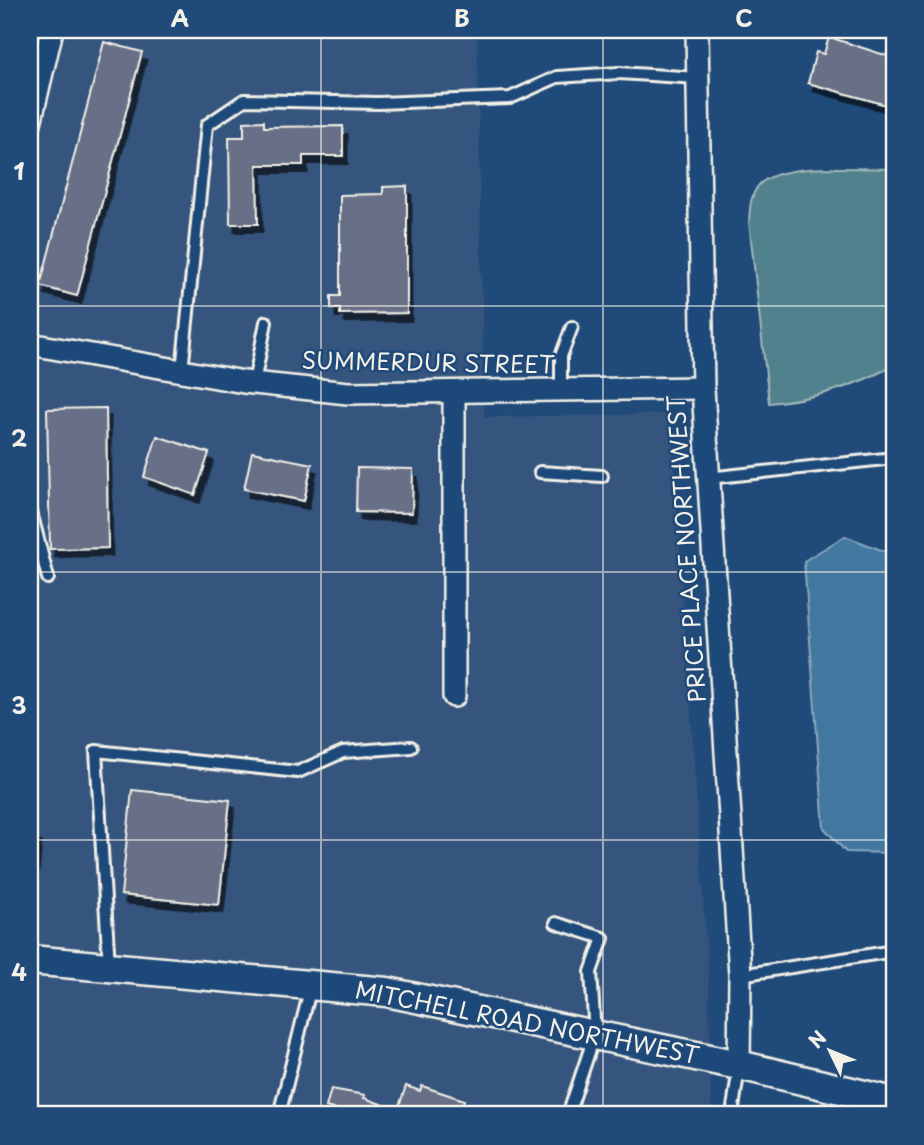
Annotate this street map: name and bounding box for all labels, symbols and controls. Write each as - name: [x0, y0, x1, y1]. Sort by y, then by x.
- text: A: [171, 0, 189, 35]
- text: B: [454, 0, 470, 35]
- text: C: [735, 0, 753, 35]
- text: 1: [14, 153, 25, 188]
- street label: SUMMERDUR STREET: [301, 342, 555, 381]
- street label: PRICE PLACE NORTHWEST: [657, 394, 714, 704]
- text: 2: [11, 420, 27, 455]
- text: 3: [11, 687, 27, 722]
- text: 4: [11, 954, 27, 989]
- street label: MITCHELL ROAD NORTHWEST: [352, 971, 702, 1072]
- north arrow: [794, 1016, 864, 1086]
- text: N: [801, 1024, 832, 1054]

